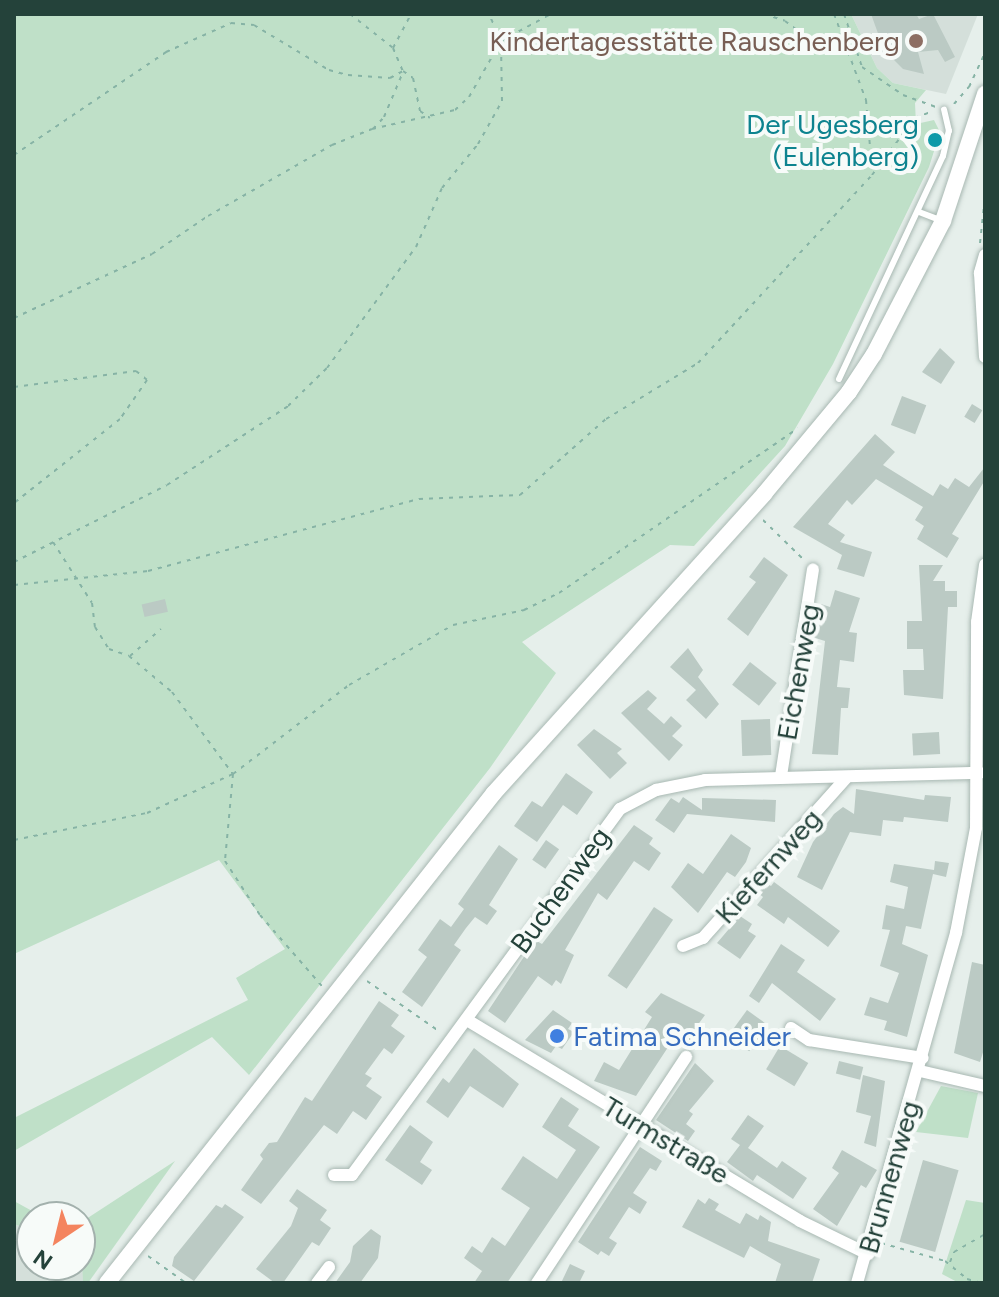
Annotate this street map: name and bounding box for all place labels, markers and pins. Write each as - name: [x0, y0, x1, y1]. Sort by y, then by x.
- place label: Kindertagesstätte Rauschenberg: [489, 24, 900, 58]
- marker: Kindertagesstätte Rauschenberg: [907, 32, 925, 50]
- place label: Der Ugesberg (Eulenberg): [746, 107, 919, 173]
- marker: Der Ugesberg (Eulenberg): [926, 131, 944, 149]
- place label: Fatima Schneider: [573, 1019, 791, 1053]
- marker: Fatima Schneider: [548, 1027, 566, 1045]

